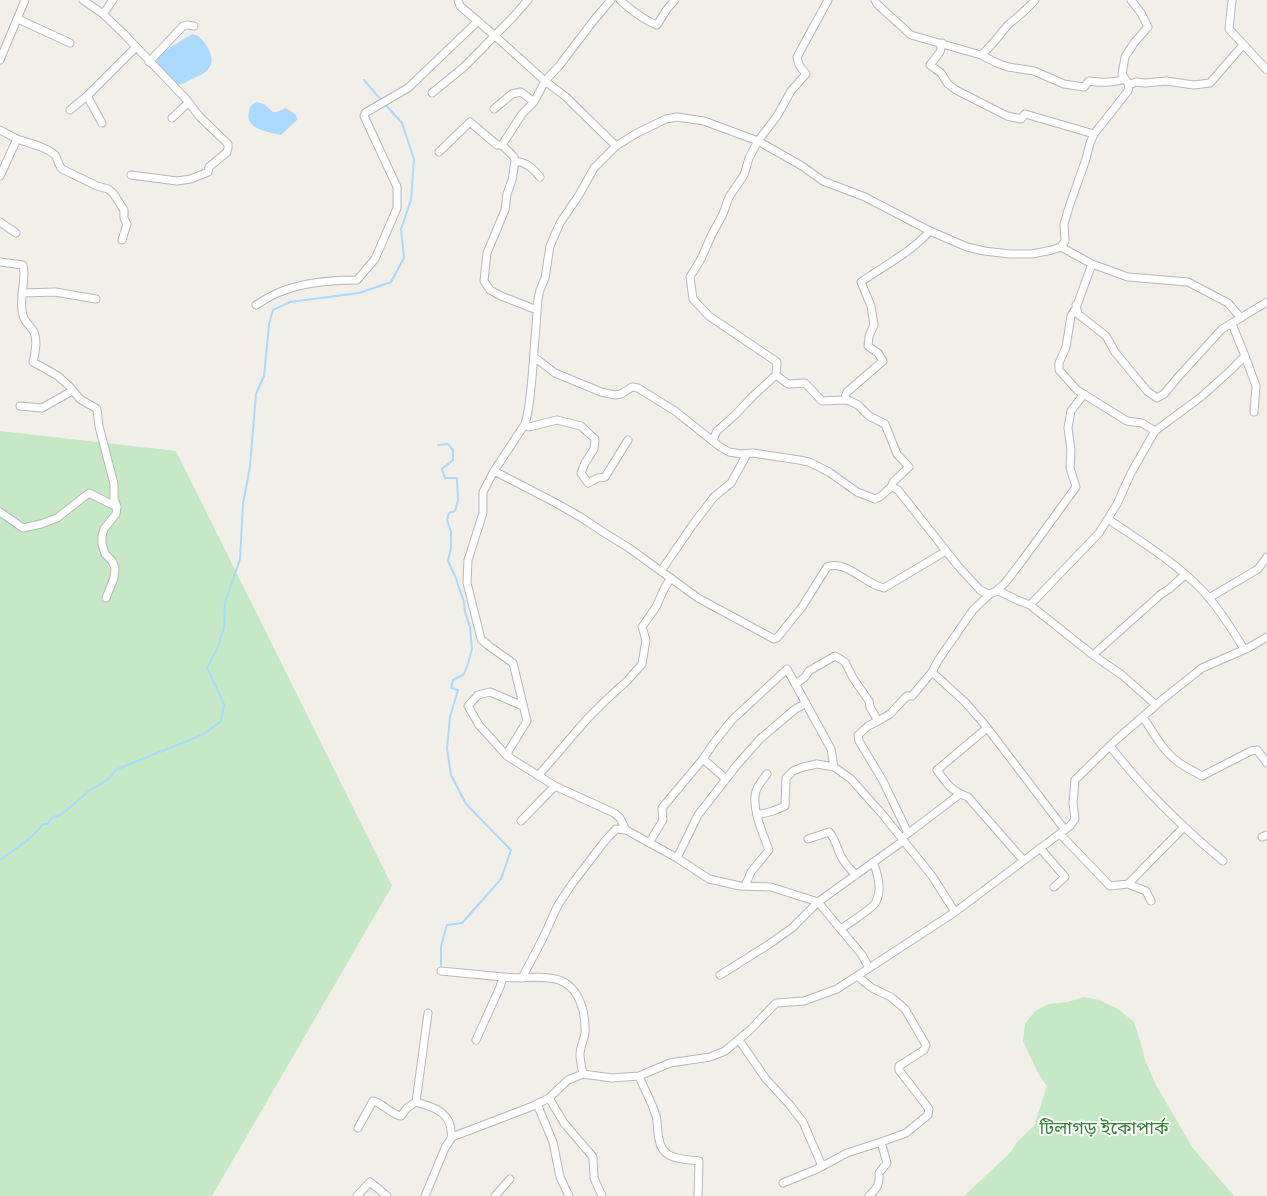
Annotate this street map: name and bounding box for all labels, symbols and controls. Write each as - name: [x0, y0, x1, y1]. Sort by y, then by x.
- park label: টিলাগড় ইকোপার্ক: [1040, 1118, 1168, 1140]

